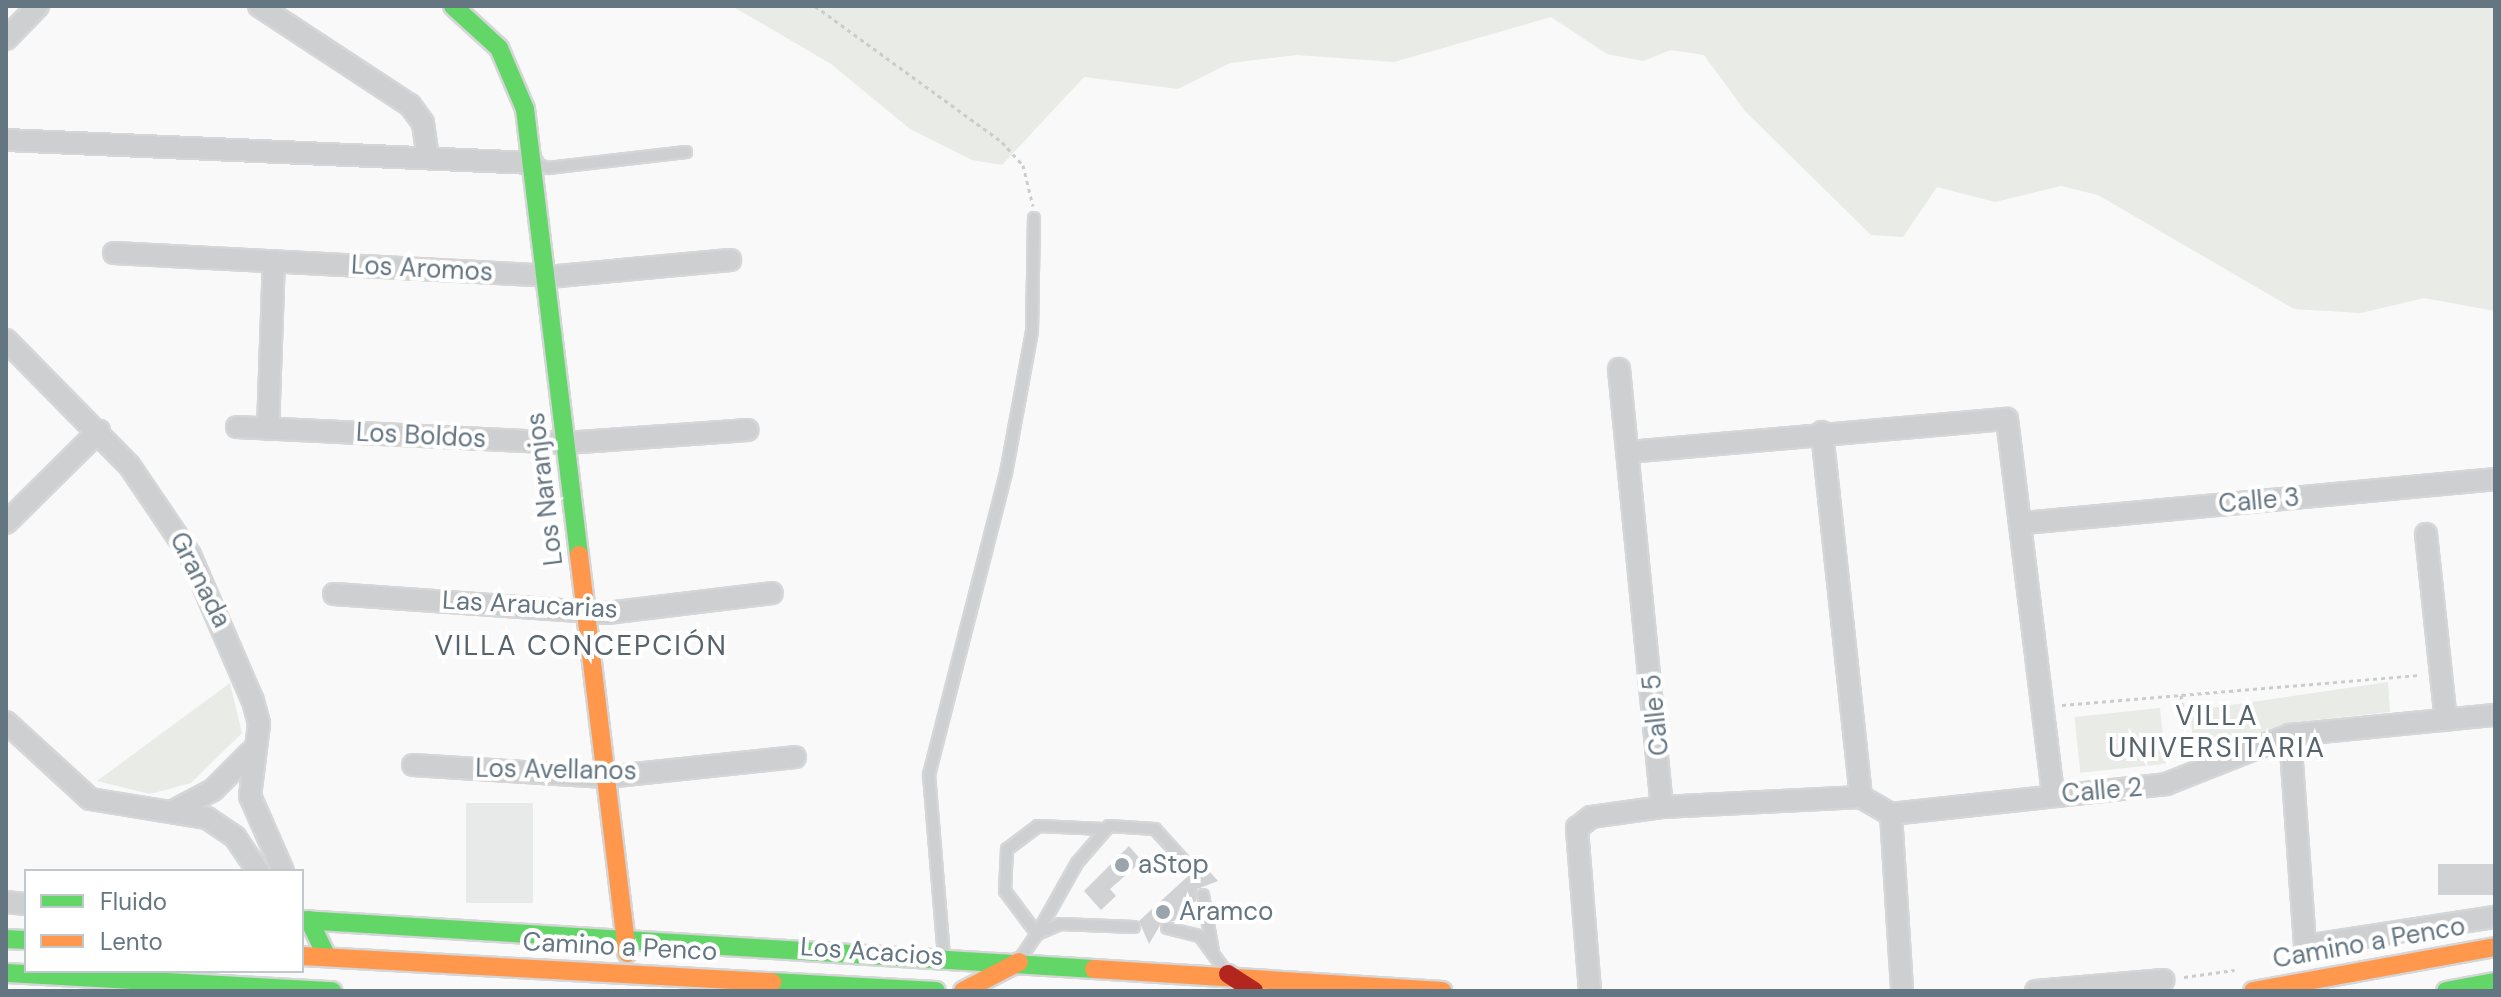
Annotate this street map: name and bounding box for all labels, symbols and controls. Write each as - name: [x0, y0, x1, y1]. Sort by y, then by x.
- street label: Los Aromos: [350, 250, 494, 288]
- street label: Los Naranjos: [520, 411, 570, 567]
- street label: Los Boldos: [355, 417, 487, 455]
- street label: Calle 3: [2217, 482, 2301, 520]
- street label: Granada: [163, 527, 237, 633]
- street label: Las Araucarias: [441, 585, 619, 625]
- district label: VILLA CONCEPCIÓN: [434, 629, 728, 663]
- street label: Calle 5: [1636, 673, 1676, 757]
- district label: VILLA UNIVERSITARIA: [2108, 699, 2326, 765]
- street label: Los Avellanos: [475, 753, 637, 787]
- street label: Calle 2: [2060, 772, 2144, 810]
- place label: aStop: [1138, 849, 1209, 881]
- marker: aStop: [1113, 856, 1131, 874]
- legend: [24, 869, 304, 973]
- text: Fluido: [100, 886, 167, 917]
- place label: Aramco: [1179, 896, 1273, 928]
- marker: Aramco: [1154, 903, 1172, 921]
- street label: Camino a Penco: [2270, 911, 2468, 975]
- text: Lento: [100, 926, 163, 957]
- street label: Camino a Penco: [522, 926, 718, 968]
- street label: Los Acacios: [799, 931, 945, 973]

